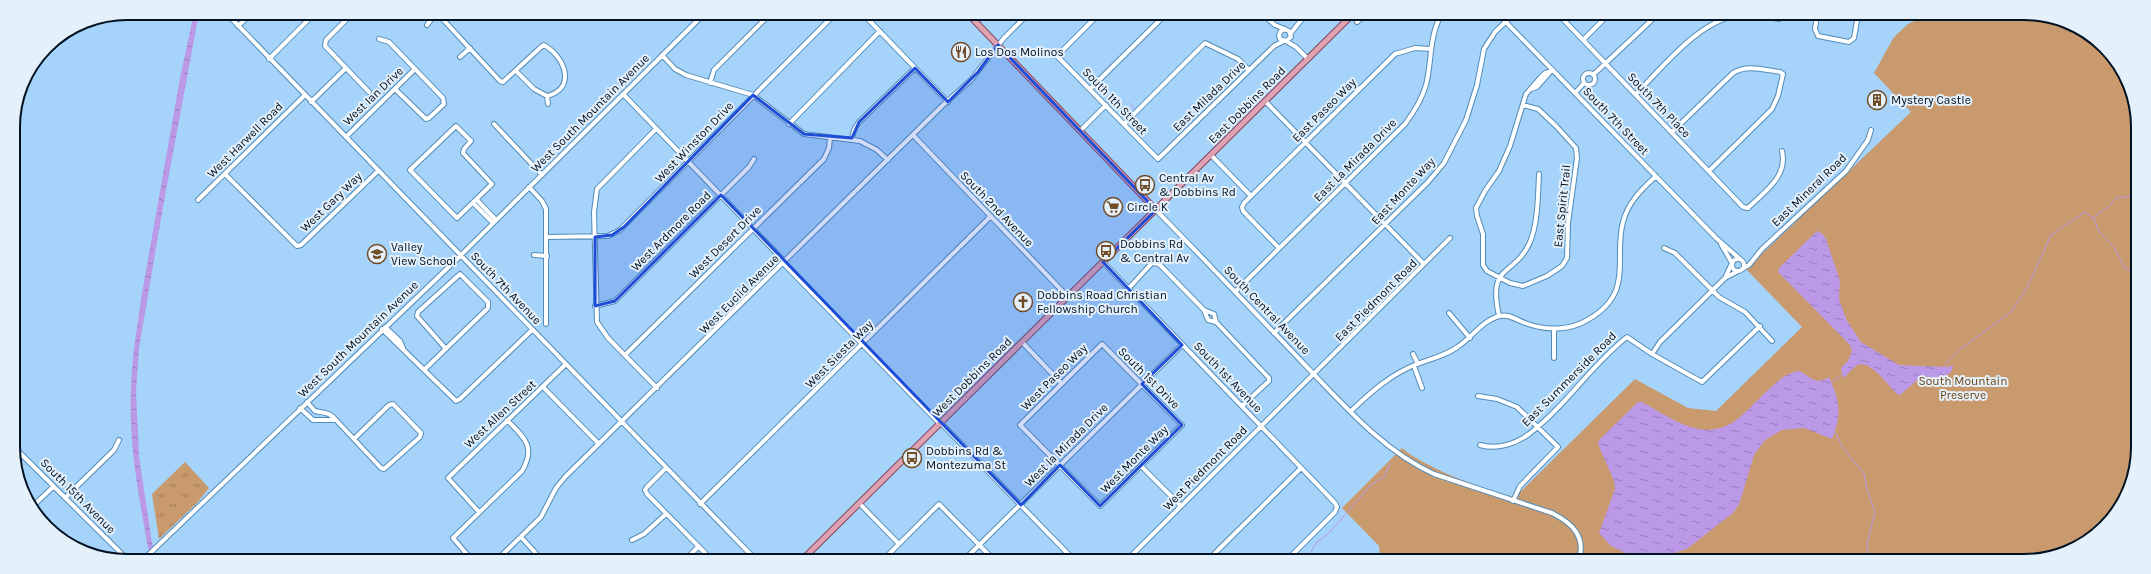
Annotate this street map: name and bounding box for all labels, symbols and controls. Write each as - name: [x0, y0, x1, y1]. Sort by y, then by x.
- restaurant icon: Los Dos Molinos: [950, 41, 972, 63]
- place label: Los Dos Molinos: [975, 45, 1064, 59]
- street label: West South Mountain Avenue: [528, 51, 652, 175]
- street label: East Milada Drive: [1170, 58, 1248, 134]
- street label: West Ian Drive: [340, 64, 406, 128]
- street label: East Dobbins Road: [1206, 64, 1288, 146]
- street label: South 1th Street: [1080, 65, 1151, 138]
- street label: South 7th Place: [1624, 70, 1694, 140]
- street label: East Paseo Way: [1289, 75, 1359, 145]
- street label: South 7th Street: [1580, 84, 1652, 158]
- building icon: Mystery Castle: [1866, 89, 1888, 111]
- place label: Mystery Castle: [1891, 93, 1971, 107]
- street label: West Harwell Road: [204, 99, 286, 181]
- street label: West Winston Drive: [652, 99, 736, 185]
- street label: East La Mirada Drive: [1311, 116, 1399, 204]
- street label: East Mineral Road: [1769, 151, 1849, 229]
- street label: East Monte Way: [1368, 154, 1438, 228]
- street label: East Spirit Trail: [1551, 164, 1573, 248]
- street label: South 2nd Avenue: [957, 168, 1037, 250]
- street label: West Gary Way: [297, 169, 365, 235]
- place label: Central Av & Dobbins Rd: [1159, 171, 1236, 199]
- bus stop icon: Central Av & Dobbins Rd: [1134, 174, 1156, 196]
- street label: West Ardmore Road: [628, 188, 714, 274]
- supermarket icon: Circle K: [1102, 196, 1124, 218]
- place label: Circle K: [1127, 200, 1169, 214]
- street label: West Desert Drive: [686, 203, 764, 281]
- place label: Dobbins Rd & Central Av: [1120, 237, 1189, 265]
- place label: Valley View School: [391, 240, 456, 268]
- bus stop icon: Dobbins Rd & Central Av: [1095, 240, 1117, 262]
- school or university icon: Valley View School: [366, 243, 388, 265]
- street label: South 7th Avenue: [468, 249, 544, 327]
- street label: West Euclid Avenue: [696, 251, 782, 337]
- street label: East Piedmont Road: [1332, 256, 1420, 344]
- street label: South Central Avenue: [1221, 263, 1313, 357]
- street label: West South Mountain Avenue: [295, 278, 421, 400]
- place label: Dobbins Road Christian Fellowship Church: [1037, 288, 1167, 316]
- church icon: Dobbins Road Christian Fellowship Church: [1012, 291, 1034, 313]
- street label: West Siesta Way: [802, 317, 876, 391]
- street label: East Summerside Road: [1519, 329, 1619, 429]
- street label: West Dobbins Road: [929, 334, 1015, 420]
- street label: South 1st Avenue: [1191, 339, 1265, 415]
- street label: West Paseo Way: [1018, 341, 1090, 413]
- street label: South 1st Drive: [1115, 344, 1183, 412]
- park label: South Mountain Preserve: [1919, 374, 2007, 402]
- street label: West Allen Street: [461, 377, 539, 451]
- street label: West la Mirada Drive: [1021, 400, 1111, 490]
- street label: West Monte Way: [1097, 422, 1171, 496]
- street label: West Piedmont Road: [1160, 423, 1250, 513]
- place label: Dobbins Rd & Montezuma St: [926, 444, 1007, 472]
- bus stop icon: Dobbins Rd & Montezuma St: [901, 447, 923, 469]
- street label: South 15th Avenue: [38, 456, 118, 536]

